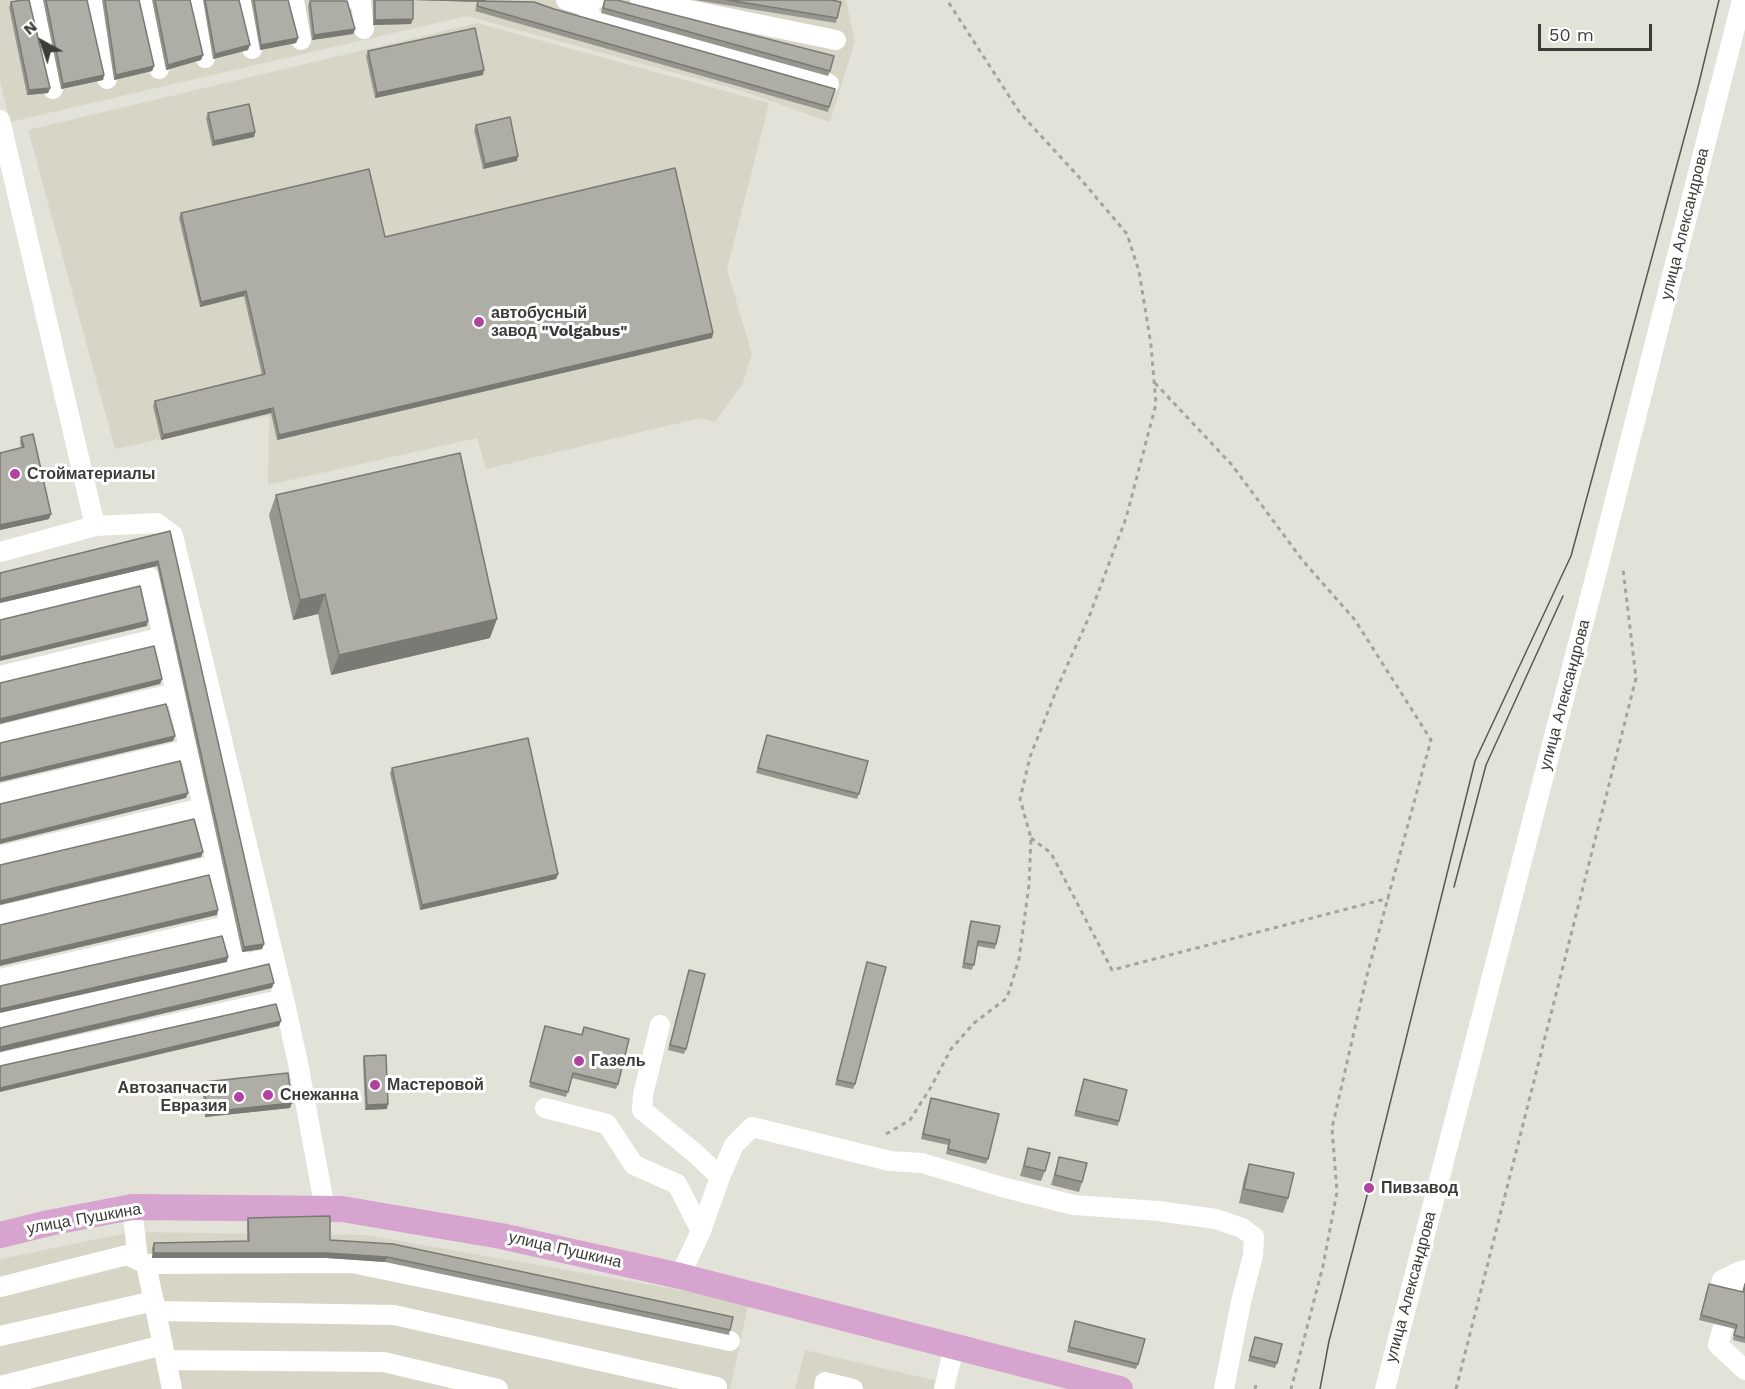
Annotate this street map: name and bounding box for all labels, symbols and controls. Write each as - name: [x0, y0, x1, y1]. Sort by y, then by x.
- north arrow: [12, 12, 72, 72]
- scale bar: [1541, 12, 1655, 50]
- text: N: [19, 17, 41, 39]
- text: 50 m: [1549, 24, 1594, 45]
- street label: улица Александрова: [1657, 146, 1713, 302]
- place label: автобусный завод "Volgabus": [491, 303, 627, 341]
- marker: автобусный завод "Volgabus": [472, 315, 486, 329]
- place label: Стойматериалы: [27, 464, 155, 484]
- marker: Стойматериалы: [8, 467, 22, 481]
- street label: улица Александрова: [1536, 617, 1594, 773]
- place label: Газель: [591, 1051, 646, 1071]
- marker: Газель: [572, 1054, 586, 1068]
- place label: Мастеровой: [387, 1075, 484, 1095]
- place label: Автозапчасти Евразия: [118, 1078, 227, 1116]
- marker: Мастеровой: [368, 1078, 382, 1092]
- place label: Снежанна: [280, 1085, 359, 1105]
- marker: Снежанна: [261, 1088, 275, 1102]
- marker: Автозапчасти Евразия: [232, 1090, 246, 1104]
- place label: Пивзавод: [1381, 1178, 1458, 1198]
- marker: Пивзавод: [1362, 1181, 1376, 1195]
- street label: улица Пушкина: [25, 1200, 143, 1238]
- street label: улица Александрова: [1382, 1209, 1440, 1365]
- street label: улица Пушкина: [507, 1228, 623, 1272]

